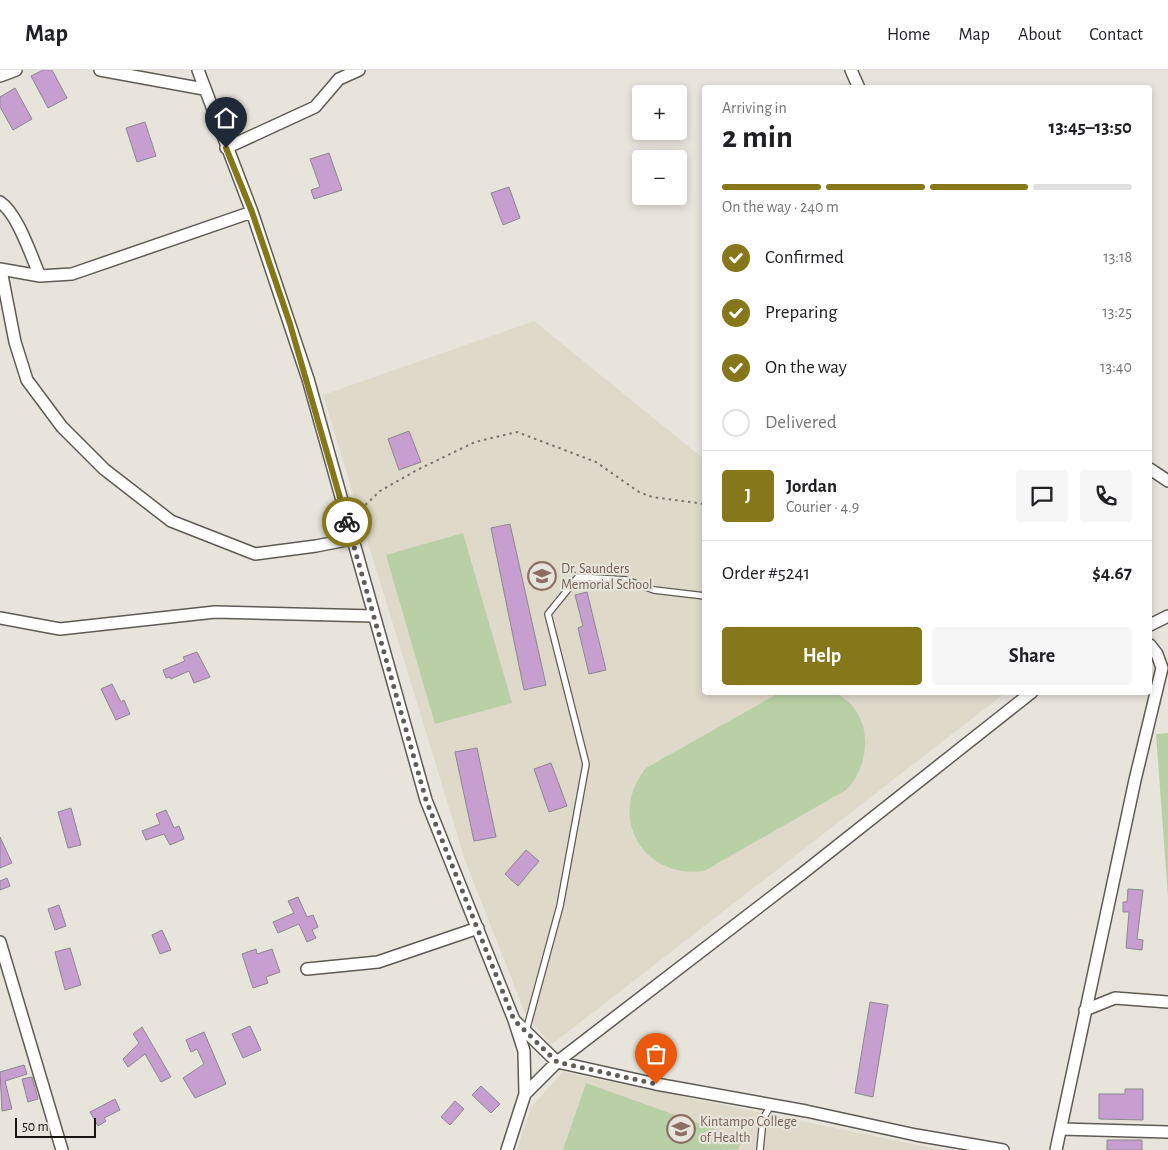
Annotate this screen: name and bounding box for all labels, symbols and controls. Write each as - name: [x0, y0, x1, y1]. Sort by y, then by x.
- text: Map: [25, 22, 68, 46]
- text: Home: [887, 26, 930, 44]
- text: Map: [958, 26, 990, 44]
- text: About: [1018, 26, 1061, 44]
- text: Contact: [1089, 26, 1143, 44]
- map controls: [632, 85, 687, 205]
- button: +: [632, 85, 687, 140]
- pin: [205, 97, 247, 148]
- text: Arriving in: [722, 100, 787, 116]
- icon: home: [212, 104, 240, 132]
- text: 13:45–13:50: [1049, 118, 1132, 137]
- text: 2 min: [722, 121, 793, 153]
- button: −: [632, 150, 687, 205]
- text: On the way · 240 m: [722, 199, 839, 215]
- icon: check: [722, 244, 750, 272]
- text: Confirmed: [765, 248, 844, 267]
- text: 13:18: [1103, 249, 1132, 265]
- icon: check: [722, 299, 750, 327]
- text: Preparing: [765, 303, 838, 322]
- text: 13:25: [1102, 304, 1132, 320]
- icon: check: [722, 354, 750, 382]
- text: On the way: [765, 358, 847, 377]
- text: 13:40: [1100, 359, 1132, 375]
- text: Delivered: [765, 413, 837, 432]
- button: chat: [1016, 470, 1068, 522]
- button: phone: [1080, 470, 1132, 522]
- text: Jordan: [786, 477, 837, 496]
- text: J: [745, 486, 751, 505]
- courier: [322, 497, 372, 547]
- text: Courier · 4.9: [786, 499, 859, 515]
- icon: bike: [333, 508, 361, 536]
- school or university icon: Dr. Saunders Memorial School: [527, 561, 557, 591]
- place label: Dr. Saunders Memorial School: [561, 562, 653, 592]
- text: Order #5241: [722, 564, 810, 583]
- text: $4.67: [1092, 564, 1132, 583]
- button: Help: [722, 627, 922, 685]
- button: Share: [932, 627, 1132, 685]
- pin: [635, 1033, 677, 1084]
- icon: bag: [642, 1040, 670, 1068]
- school or university icon: Kintampo College of Health: [666, 1114, 696, 1144]
- scale bar: [15, 1115, 96, 1138]
- place label: Kintampo College of Health: [700, 1115, 797, 1145]
- text: 50 m: [22, 1120, 49, 1134]

